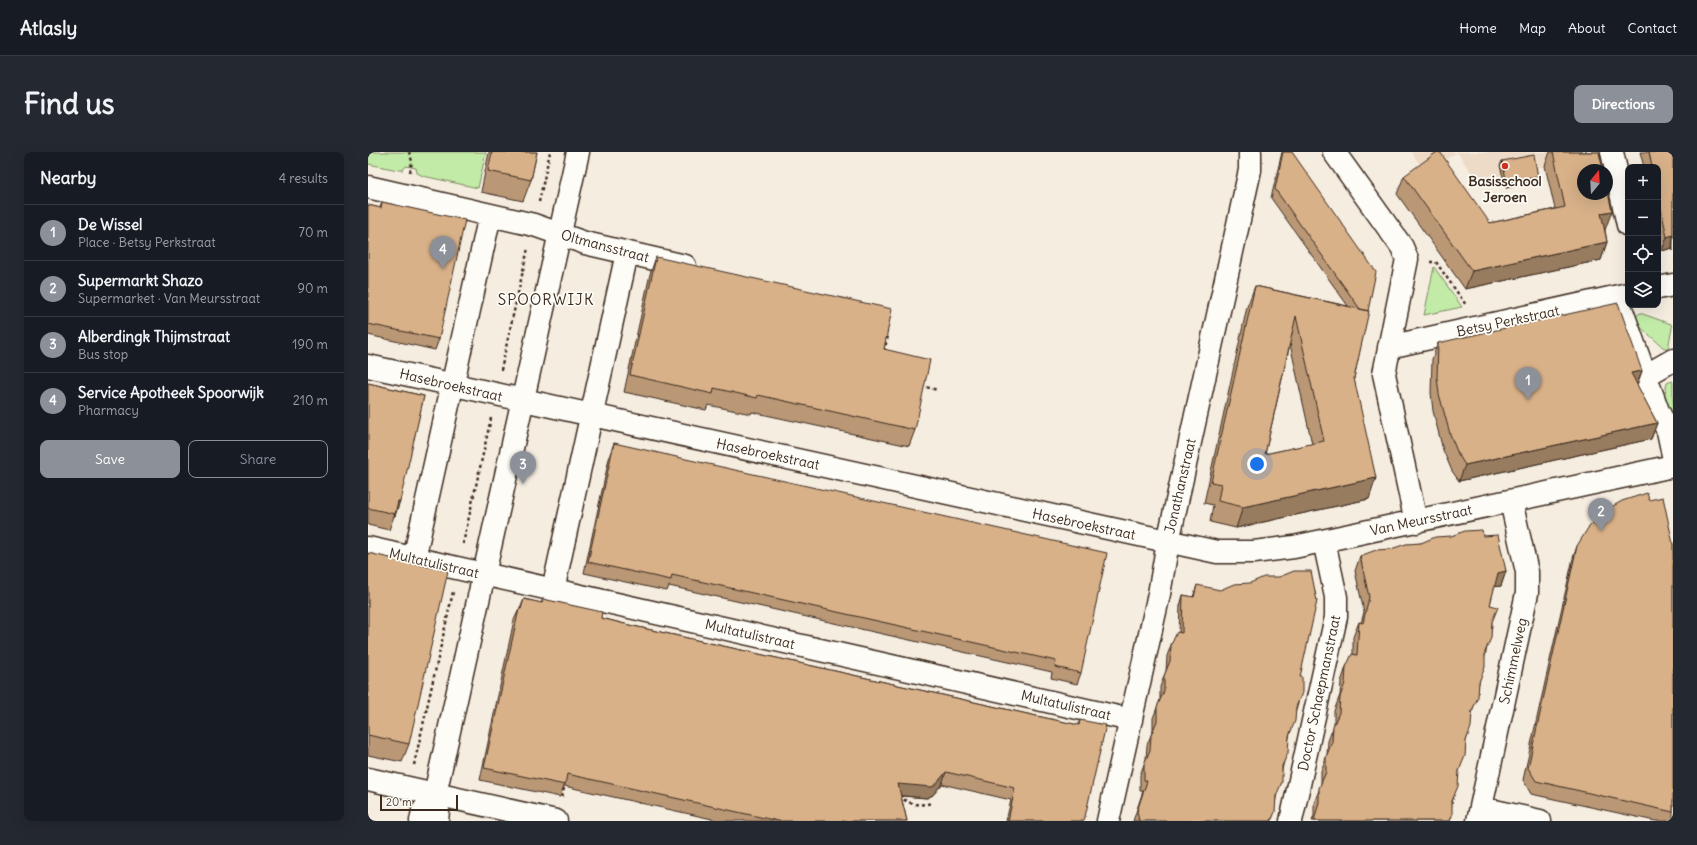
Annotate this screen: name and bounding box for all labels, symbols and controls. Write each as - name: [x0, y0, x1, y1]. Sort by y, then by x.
- text: Atlasly: [20, 16, 77, 40]
- text: Home: [1459, 19, 1497, 37]
- text: Map: [1519, 19, 1546, 37]
- text: About: [1568, 19, 1606, 37]
- text: Contact: [1628, 19, 1677, 37]
- button: Directions: [1574, 85, 1673, 123]
- text: Find us: [24, 86, 115, 122]
- marker: Basisschool Jeroen: [1500, 161, 1510, 171]
- north arrow: [1577, 164, 1613, 200]
- map controls: [1625, 164, 1661, 308]
- button: +: [1625, 164, 1661, 200]
- text: Nearby: [40, 167, 96, 189]
- text: 4 results: [279, 170, 328, 187]
- place label: Basisschool Jeroen: [1468, 172, 1542, 206]
- button: −: [1625, 200, 1661, 236]
- text: De Wissel: [78, 215, 142, 234]
- text: 1: [50, 224, 56, 241]
- text: 70 m: [299, 224, 328, 241]
- street label: Oltmansstraat: [559, 226, 651, 267]
- text: Place · Betsy Perkstraat: [78, 234, 216, 251]
- pin: 4: [430, 236, 456, 269]
- button: locate: [1625, 236, 1661, 272]
- text: Supermarkt Shazo: [78, 271, 203, 290]
- button: layers: [1625, 272, 1661, 308]
- text: 2: [49, 280, 57, 297]
- text: 90 m: [297, 280, 328, 297]
- text: Supermarket · Van Meursstraat: [78, 290, 260, 307]
- district label: SPOORWIJK: [498, 290, 594, 309]
- street label: Betsy Perkstraat: [1455, 301, 1561, 341]
- text: Alberdingk Thijmstraat: [78, 327, 230, 346]
- text: 3: [49, 336, 57, 353]
- text: 190 m: [292, 336, 328, 353]
- text: Bus stop: [78, 346, 128, 363]
- street label: Hasebroekstraat: [398, 364, 505, 406]
- pin: 1: [1515, 367, 1541, 400]
- text: Service Apotheek Spoorwijk: [78, 383, 264, 402]
- text: 4: [49, 392, 57, 409]
- text: 210 m: [293, 392, 328, 409]
- text: Pharmacy: [78, 402, 139, 419]
- street label: Hasebroekstraat: [715, 434, 822, 474]
- street label: Jonathanstraat: [1160, 436, 1200, 535]
- button: Save: [40, 440, 180, 478]
- button: Share: [188, 440, 328, 478]
- pin: 3: [510, 451, 536, 484]
- your location: [1247, 454, 1267, 474]
- pin: 2: [1588, 498, 1614, 531]
- street label: Van Meursstraat: [1368, 500, 1474, 540]
- street label: Hasebroekstraat: [1031, 504, 1138, 544]
- street label: Multatulistraat: [387, 544, 481, 582]
- street label: Doctor Schaepmanstraat: [1294, 613, 1344, 772]
- street label: Multatulistraat: [703, 615, 797, 653]
- street label: Schimmelweg: [1495, 616, 1531, 706]
- street label: Multatulistraat: [1019, 686, 1113, 724]
- scale bar: [380, 793, 458, 812]
- text: 20 m: [386, 795, 412, 809]

